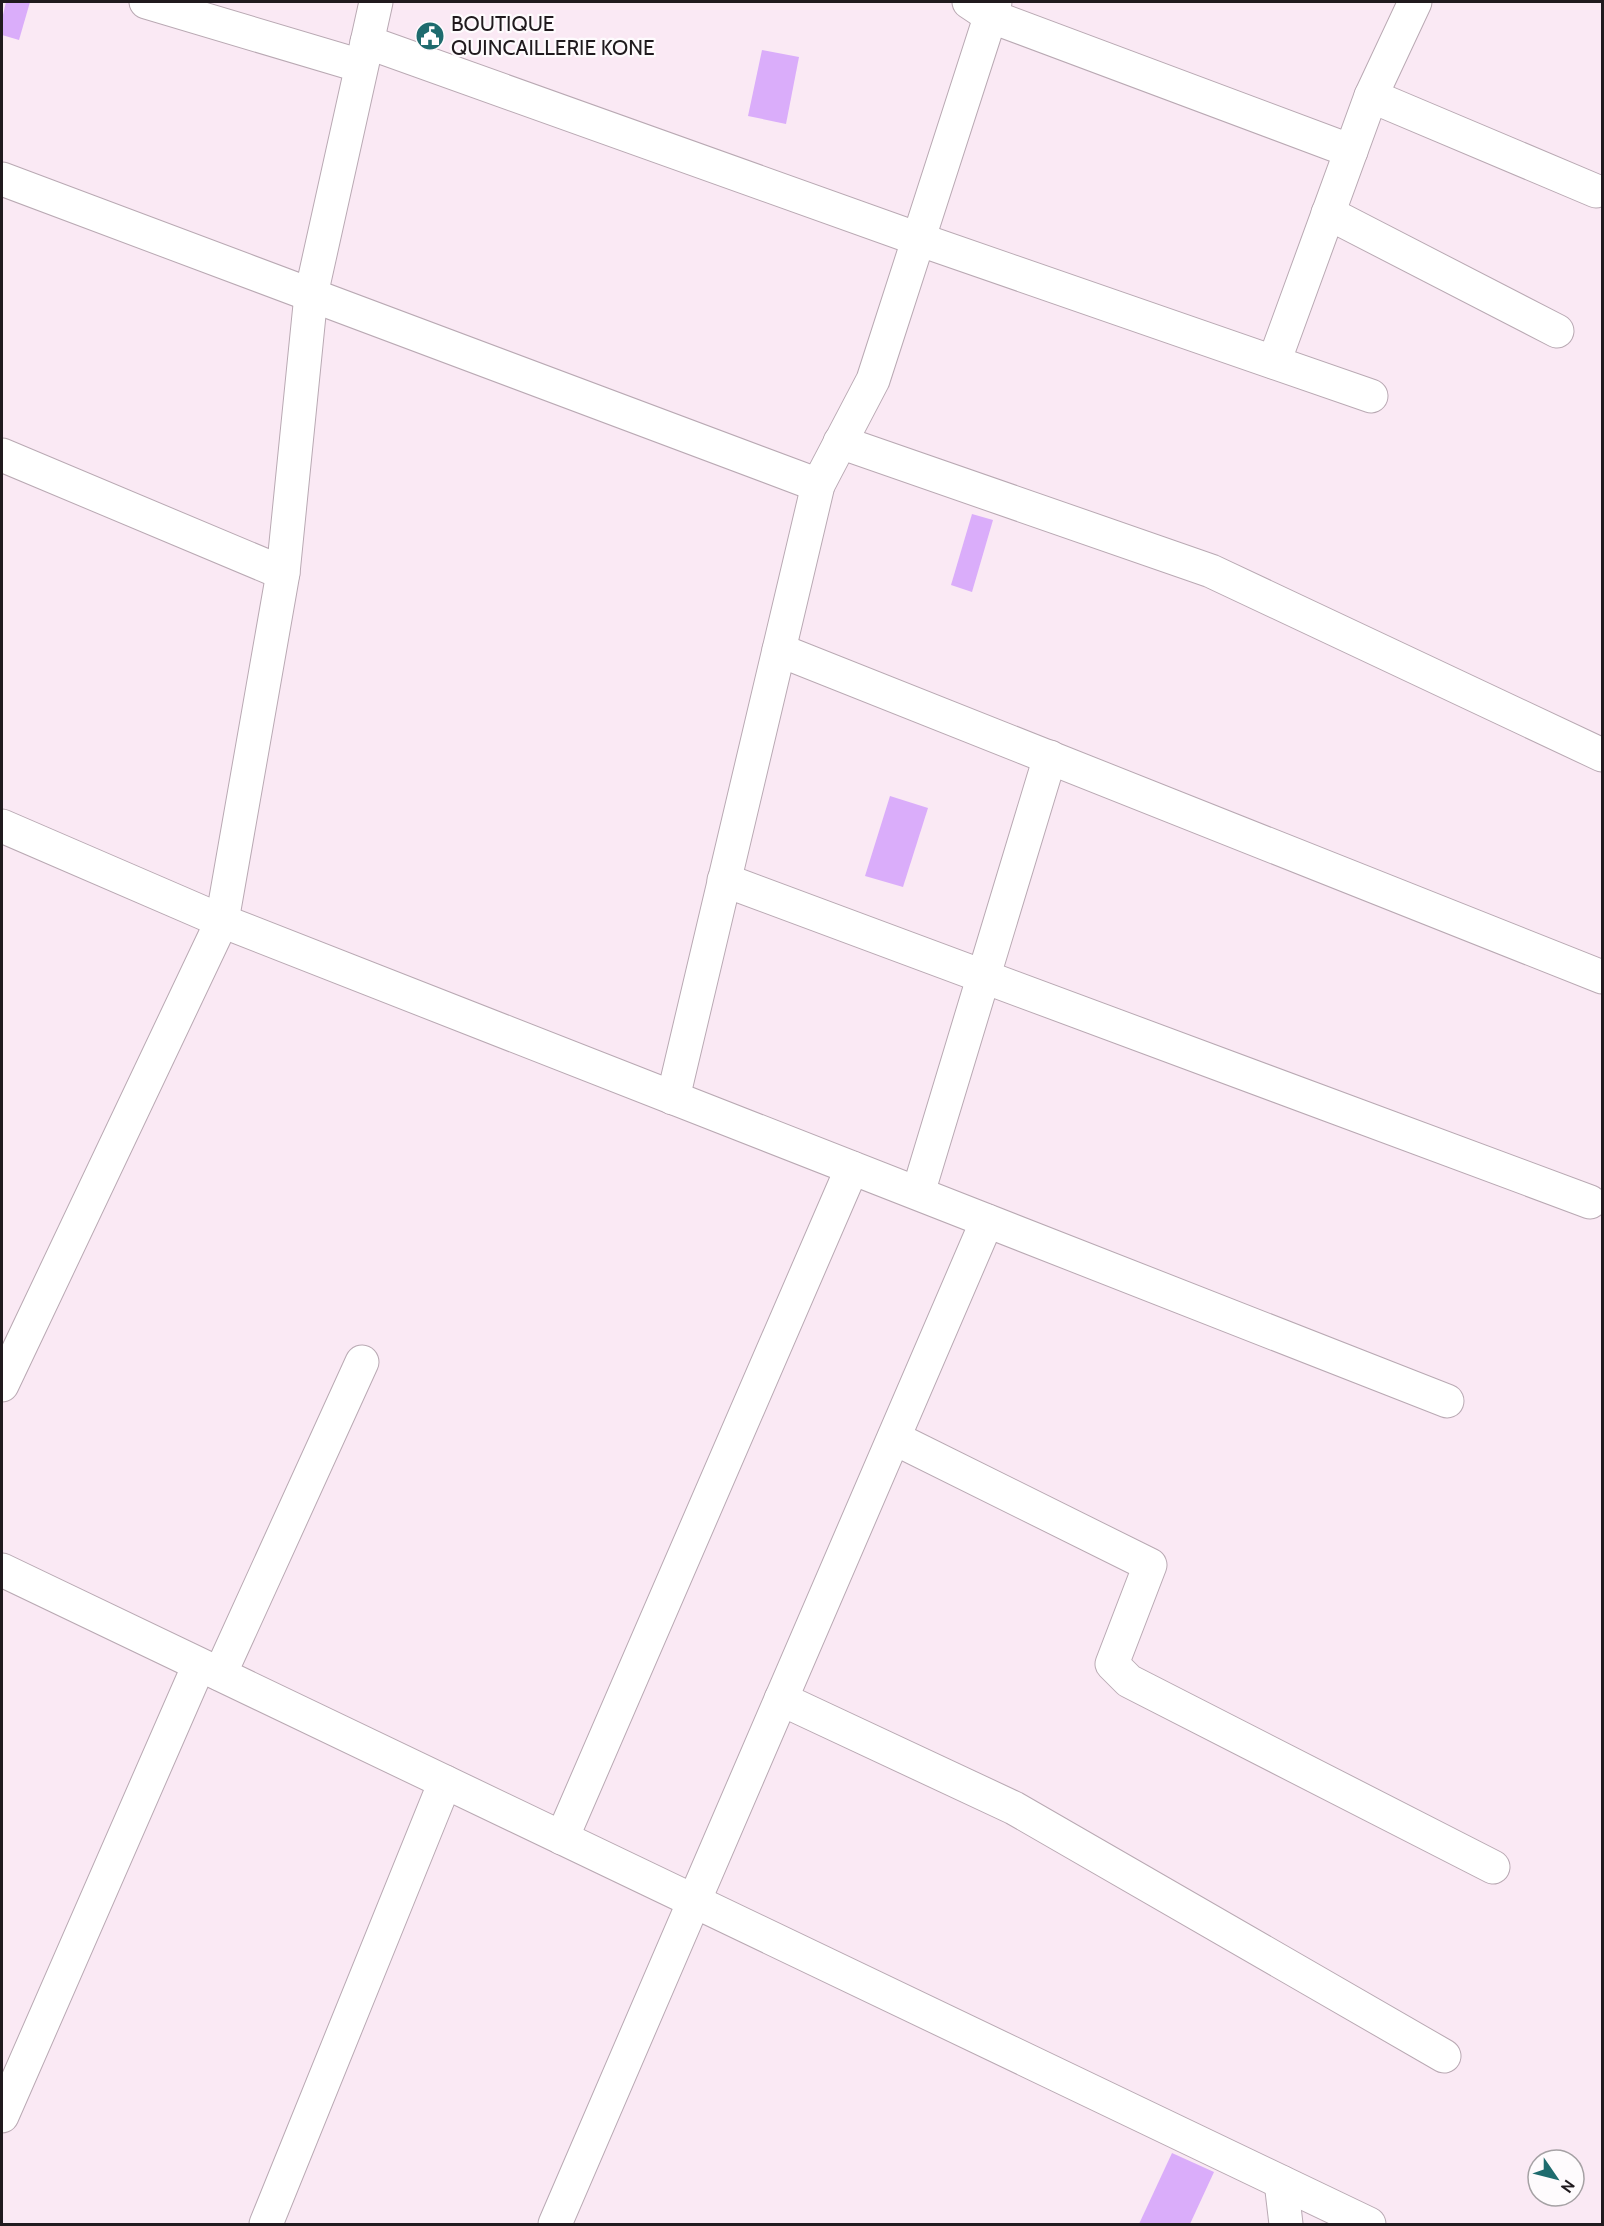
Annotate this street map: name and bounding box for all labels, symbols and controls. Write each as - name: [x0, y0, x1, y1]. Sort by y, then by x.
- place label: BOUTIQUE QUINCAILLERIE KONE: [451, 11, 655, 60]
- public building icon: BOUTIQUE QUINCAILLERIE KONE: [414, 20, 446, 52]
- north arrow: [1526, 2148, 1586, 2208]
- text: N: [1557, 2176, 1579, 2196]

